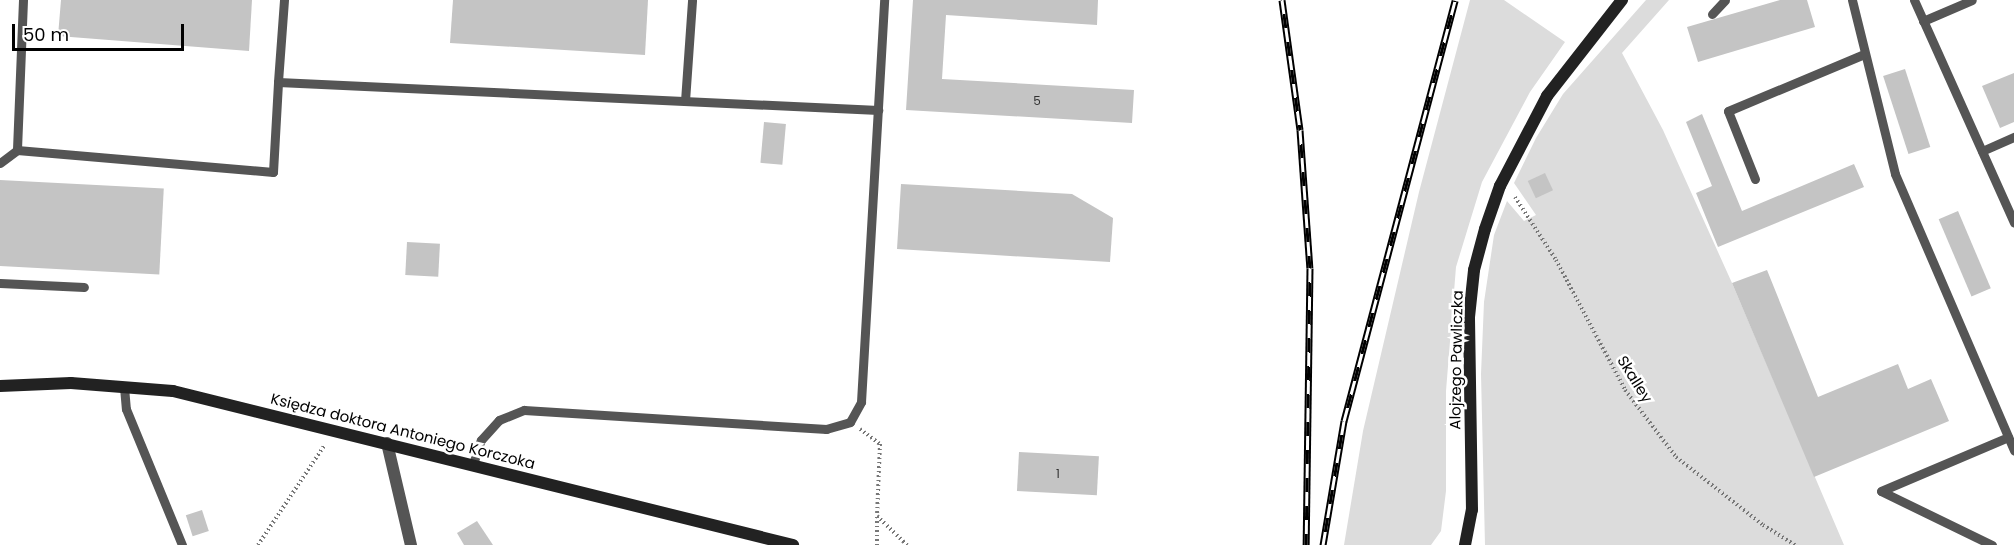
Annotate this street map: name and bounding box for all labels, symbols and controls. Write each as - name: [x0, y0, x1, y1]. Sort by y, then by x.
- scale bar: [15, 12, 188, 50]
- text: 50 m: [23, 22, 69, 47]
- house number: 5: [1033, 94, 1041, 108]
- street label: Alojzego Pawliczka: [1446, 290, 1466, 430]
- street label: Skalley: [1614, 352, 1656, 406]
- street label: Księdza doktora Antoniego Korczoka: [269, 389, 537, 473]
- house number: 1: [1056, 467, 1060, 481]

